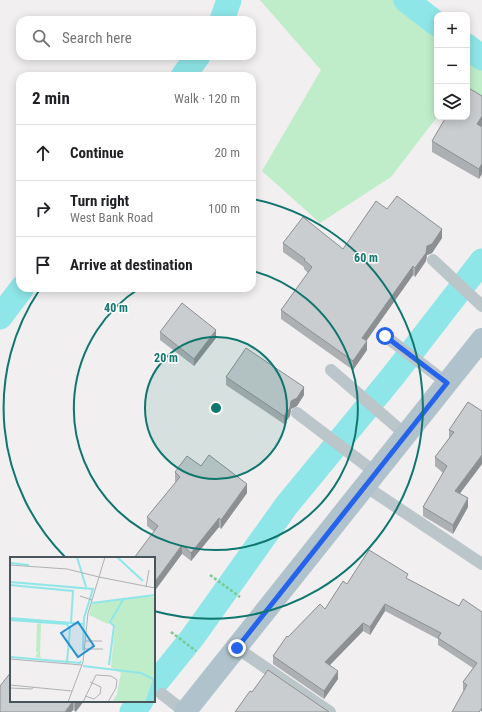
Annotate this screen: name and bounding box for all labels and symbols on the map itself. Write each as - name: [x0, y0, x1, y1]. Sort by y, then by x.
- text: 60 m: [354, 251, 378, 265]
- text: 40 m: [104, 301, 128, 315]
- route start: [376, 327, 394, 345]
- text: 20 m: [154, 351, 178, 365]
- centre of rings: [209, 401, 223, 415]
- inset map: [10, 557, 155, 702]
- route end: [228, 639, 246, 657]

